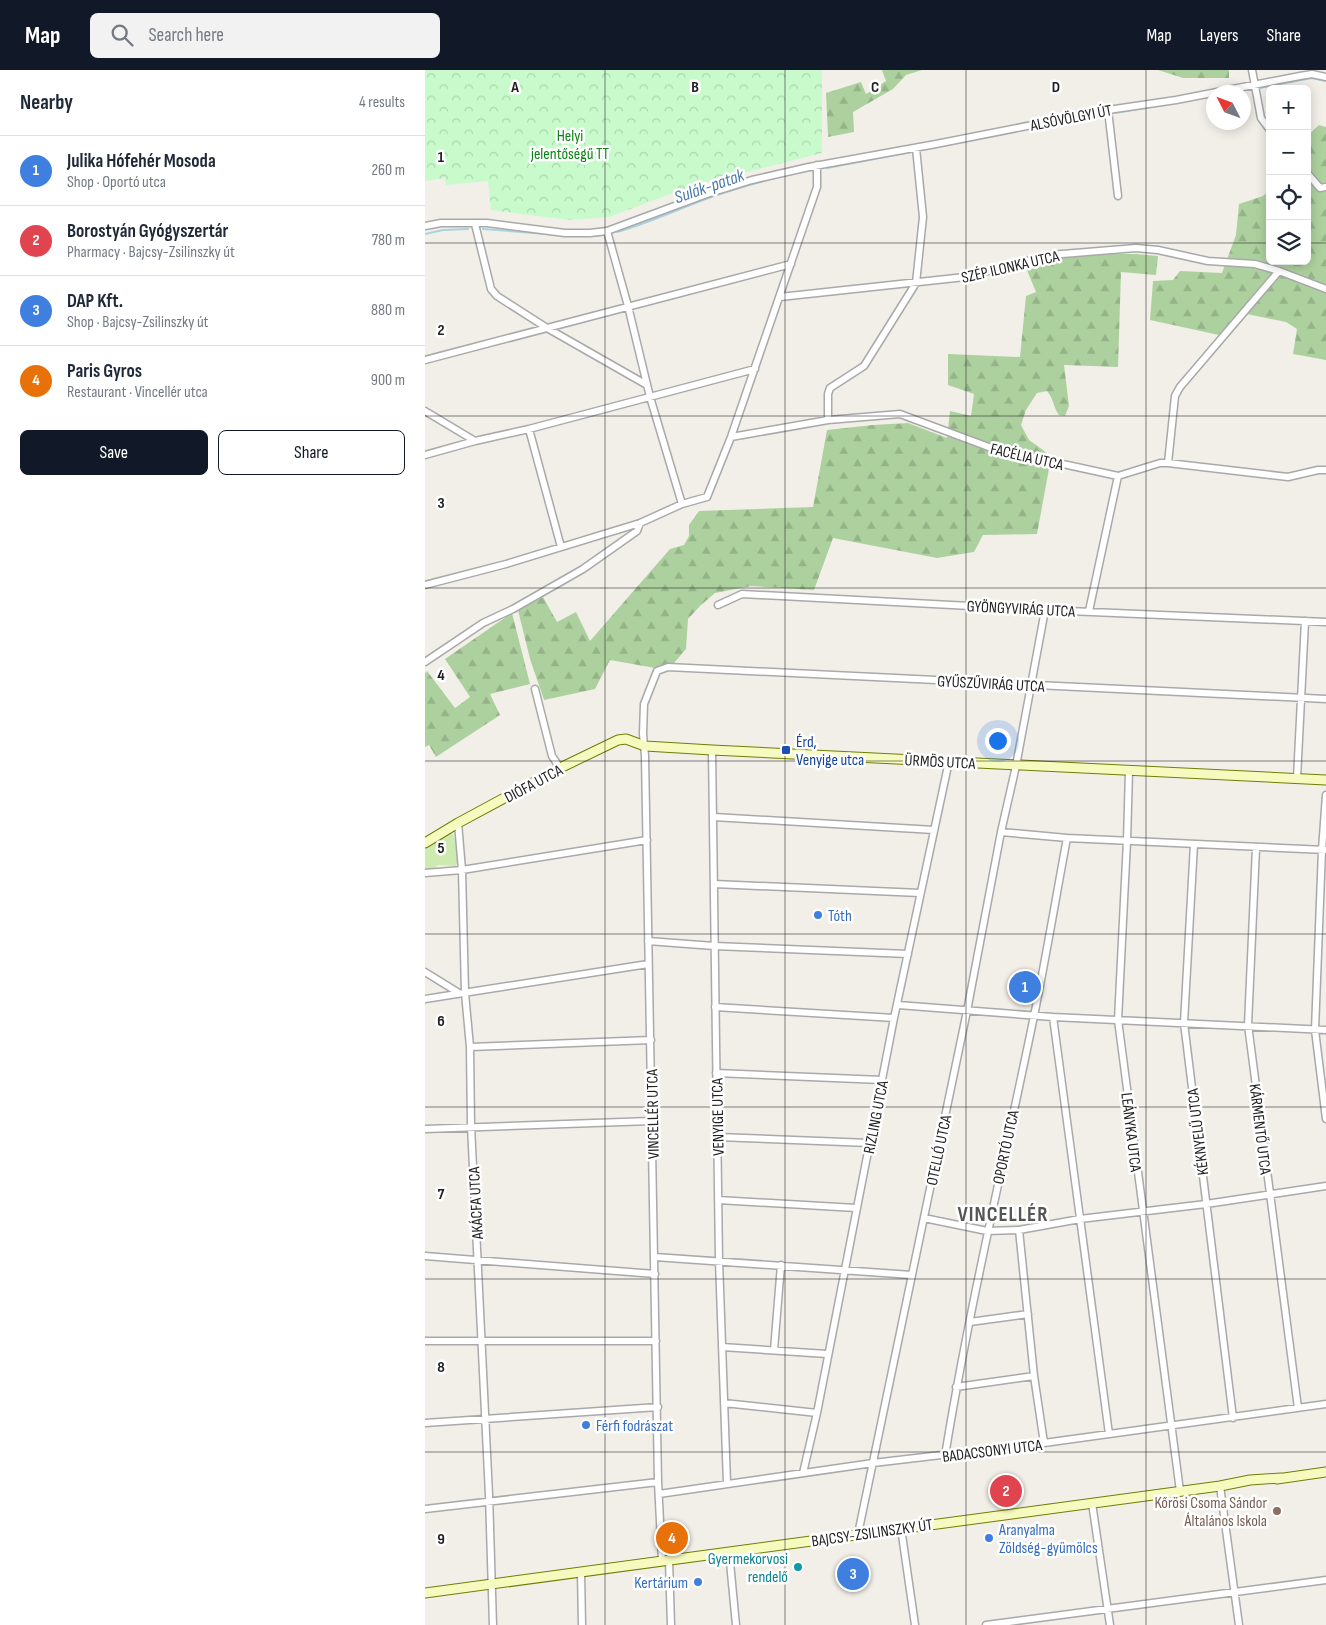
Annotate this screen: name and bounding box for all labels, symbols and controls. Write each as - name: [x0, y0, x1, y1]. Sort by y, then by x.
- search box: [90, 13, 440, 58]
- text: Map: [25, 21, 60, 50]
- icon: search: [108, 21, 136, 49]
- text: Search here: [148, 24, 224, 47]
- text: Map: [1147, 25, 1172, 46]
- text: Layers: [1200, 25, 1239, 46]
- text: Share: [1267, 25, 1301, 46]
- text: A: [510, 78, 519, 97]
- text: B: [691, 78, 699, 97]
- text: C: [871, 78, 879, 97]
- text: D: [1052, 78, 1060, 97]
- north arrow: [1206, 85, 1251, 130]
- map controls: [1266, 85, 1311, 265]
- button: +: [1266, 85, 1311, 130]
- text: Nearby: [20, 90, 73, 115]
- text: 4 results: [359, 93, 405, 112]
- street label: ALSÓVÖLGYI ÚT: [1028, 101, 1114, 136]
- park label: Helyi jelentőségű TT: [530, 127, 609, 164]
- button: −: [1266, 130, 1311, 175]
- text: 1: [438, 148, 445, 167]
- text: Julika Hófehér Mosoda: [67, 150, 216, 173]
- text: 1: [33, 161, 39, 180]
- text: 260 m: [371, 161, 405, 180]
- water label: Sulák-patak: [672, 164, 748, 208]
- text: Shop · Oportó utca: [67, 173, 166, 192]
- button: locate: [1266, 175, 1311, 220]
- text: Borostyán Gyógyszertár: [67, 220, 228, 243]
- button: layers: [1266, 220, 1311, 265]
- text: 2: [32, 231, 40, 250]
- text: 780 m: [372, 231, 405, 250]
- text: Pharmacy · Bajcsy-Zsilinszky út: [67, 243, 235, 262]
- street label: SZÉP ILONKA UTCA: [960, 247, 1061, 288]
- text: DAP Kft.: [67, 290, 123, 313]
- text: 3: [32, 301, 40, 320]
- text: 880 m: [371, 301, 405, 320]
- text: Shop · Bajcsy-Zsilinszky út: [67, 313, 209, 332]
- text: 2: [437, 321, 445, 340]
- text: Paris Gyros: [67, 360, 142, 383]
- text: 4: [32, 371, 40, 390]
- text: 900 m: [371, 371, 405, 390]
- text: Restaurant · Vincellér utca: [67, 383, 208, 402]
- button: Save: [20, 430, 208, 475]
- button: Share: [218, 430, 405, 475]
- street label: FACÉLIA UTCA: [988, 440, 1065, 475]
- text: 3: [437, 494, 445, 513]
- street label: GYÖNGYVIRÁG UTCA: [966, 597, 1076, 622]
- text: 4: [437, 666, 445, 685]
- street label: GYŰSZŰVIRÁG UTCA: [937, 672, 1045, 697]
- your location: [985, 728, 1011, 754]
- place label: Érd, Venyige utca: [796, 733, 864, 770]
- marker: Érd, Venyige utca: [780, 744, 792, 756]
- street label: ÜRMÖS UTCA: [904, 751, 976, 774]
- street label: DIÓFA UTCA: [501, 761, 566, 808]
- text: 5: [437, 839, 445, 858]
- place label: Tóth: [828, 907, 852, 926]
- marker: Tóth: [812, 909, 824, 921]
- pin: 1: [1009, 968, 1041, 1006]
- text: 6: [437, 1012, 445, 1031]
- street label: VINCELLÉR UTCA: [643, 1069, 664, 1159]
- street label: VENYIGE UTCA: [708, 1078, 729, 1156]
- street label: RIZLING UTCA: [860, 1079, 893, 1155]
- street label: KÁRMENTŐ UTCA: [1245, 1083, 1275, 1176]
- street label: KÉKNYELŰ UTCA: [1184, 1087, 1213, 1176]
- street label: LEÁNYKA UTCA: [1116, 1092, 1145, 1173]
- street label: OPORTÓ UTCA: [989, 1108, 1024, 1186]
- street label: OTELLÓ UTCA: [923, 1113, 956, 1187]
- street label: AKÁCFA UTCA: [465, 1166, 488, 1241]
- text: 7: [438, 1185, 445, 1204]
- district label: VINCELLÉR: [958, 1202, 1048, 1227]
- text: 8: [437, 1358, 445, 1377]
- place label: Férfi fodrászat: [596, 1417, 673, 1436]
- marker: Férfi fodrászat: [580, 1419, 592, 1431]
- street label: BADACSONYI UTCA: [941, 1436, 1043, 1467]
- pin: 2: [990, 1472, 1022, 1510]
- place label: Kőrösi Csoma Sándor Általános Iskola: [1154, 1494, 1267, 1531]
- marker: Kőrösi Csoma Sándor Általános Iskola: [1271, 1505, 1283, 1517]
- street label: BAJCSY-ZSILINSZKY ÚT: [810, 1516, 934, 1551]
- pin: 4: [656, 1519, 688, 1557]
- place label: Aranyalma Zöldség-gyümölcs: [998, 1521, 1098, 1558]
- text: 9: [437, 1530, 445, 1549]
- marker: Aranyalma Zöldség-gyümölcs: [983, 1532, 995, 1544]
- place label: Gyermekorvosi rendelő: [708, 1550, 788, 1587]
- pin: 3: [837, 1555, 869, 1593]
- marker: Gyermekorvosi rendelő: [792, 1561, 804, 1573]
- place label: Kertárium: [634, 1574, 688, 1593]
- marker: Kertárium: [692, 1576, 704, 1588]

